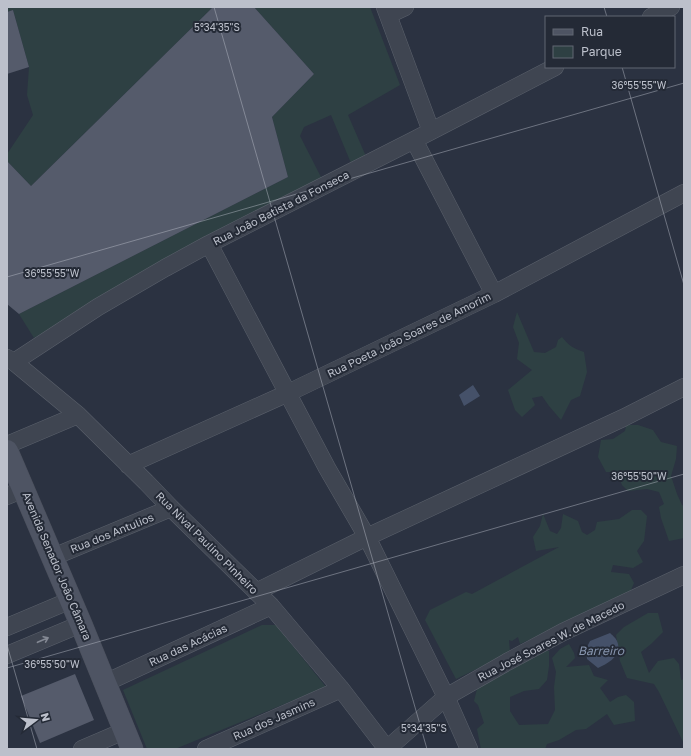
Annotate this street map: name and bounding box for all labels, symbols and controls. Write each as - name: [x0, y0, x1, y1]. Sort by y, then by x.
- legend: [545, 16, 675, 68]
- text: 5°34'35"S: [194, 21, 240, 33]
- text: Rua: [581, 24, 603, 39]
- text: Parque: [581, 44, 622, 59]
- text: 36°55'55"W: [612, 79, 667, 91]
- street label: Rua João Batista da Fonseca: [210, 167, 351, 248]
- text: 36°55'55"W: [25, 267, 80, 279]
- street label: Rua Poeta João Soares de Amorim: [325, 289, 493, 380]
- text: 36°55'50"W: [611, 470, 667, 482]
- street label: Rua Nival Paulino Pinheiro: [154, 489, 261, 597]
- street label: Avenida Senador João Câmara: [20, 490, 95, 642]
- street label: Rua dos Antulios: [68, 510, 156, 555]
- street label: Rua José Soares W. de Macedo: [475, 598, 627, 683]
- street label: Rua das Acácias: [147, 621, 229, 668]
- one-way arrow: [36, 635, 48, 643]
- water label: Barreiro: [578, 643, 625, 658]
- text: 36°55'50"W: [24, 658, 80, 670]
- street label: Rua dos Jasmins: [231, 695, 317, 742]
- north arrow: [16, 700, 56, 740]
- text: N: [39, 711, 53, 723]
- text: 5°34'35"S: [401, 722, 447, 734]

